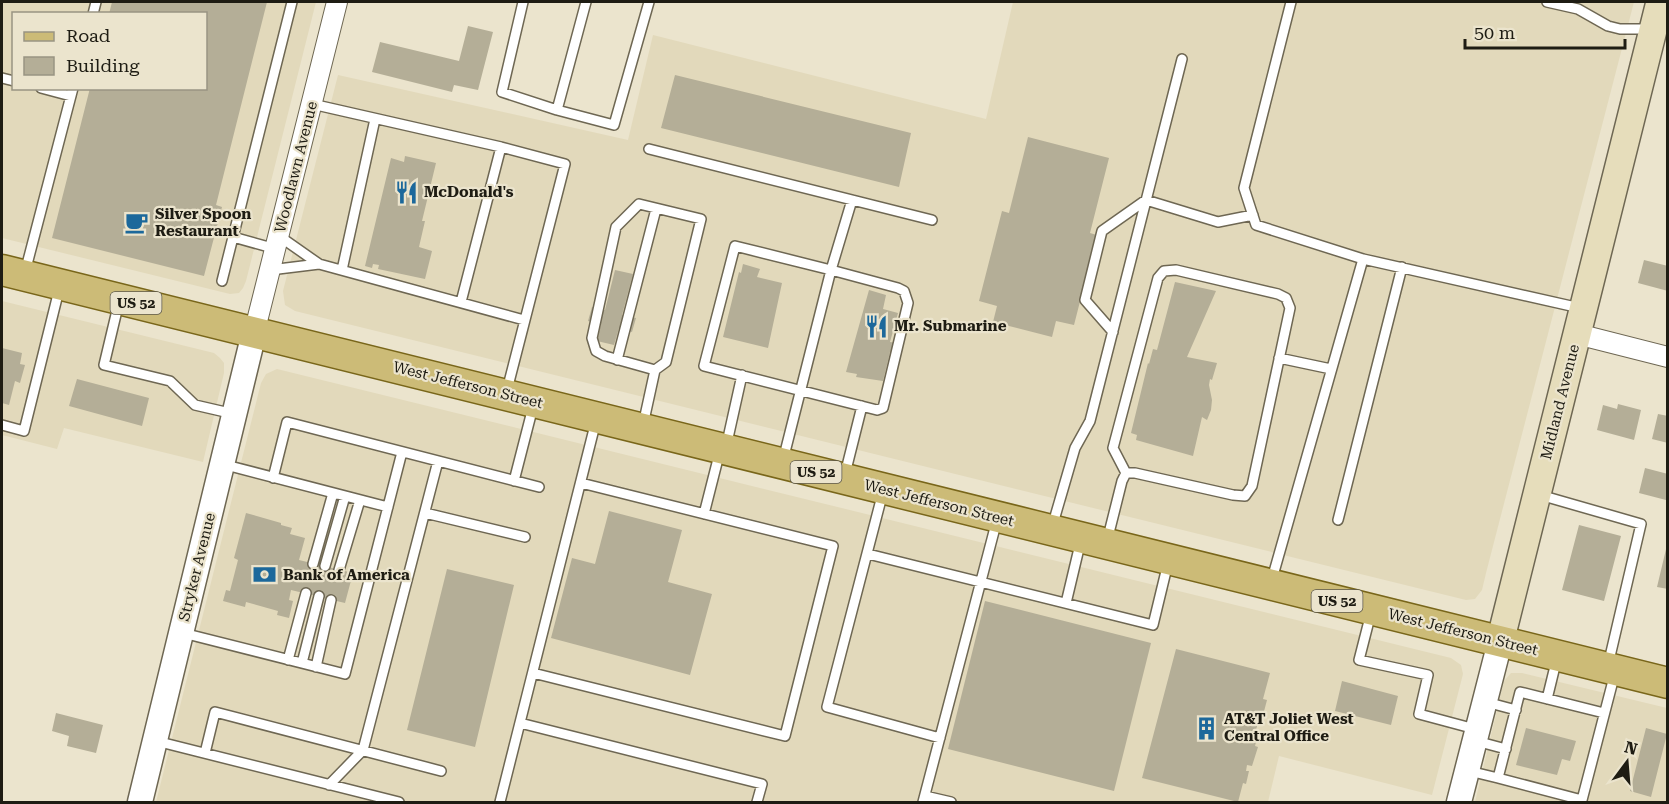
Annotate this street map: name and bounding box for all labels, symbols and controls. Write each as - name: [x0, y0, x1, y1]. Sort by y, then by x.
- legend: [12, 12, 207, 90]
- scale bar: [1465, 12, 1626, 50]
- text: 50 m: [1474, 22, 1515, 43]
- text: Road: [66, 25, 111, 46]
- text: Building: [66, 55, 140, 76]
- street label: Woodlawn Avenue: [271, 99, 321, 235]
- restaurant icon: McDonald's: [393, 179, 419, 205]
- place label: McDonald's: [424, 183, 514, 201]
- place label: Silver Spoon Restaurant: [155, 205, 251, 240]
- cafe icon: Silver Spoon Restaurant: [124, 210, 150, 236]
- road number: US 52: [110, 292, 162, 314]
- restaurant icon: Mr. Submarine: [863, 313, 889, 339]
- place label: Mr. Submarine: [894, 317, 1007, 335]
- street label: Midland Avenue: [1537, 342, 1583, 462]
- street label: West Jefferson Street: [391, 358, 545, 412]
- road number: US 52: [790, 461, 842, 483]
- street label: West Jefferson Street: [862, 476, 1016, 530]
- street label: Stryker Avenue: [175, 511, 219, 623]
- bank icon: Bank of America: [252, 562, 278, 588]
- place label: Bank of America: [283, 566, 410, 584]
- road number: US 52: [1312, 590, 1362, 612]
- street label: West Jefferson Street: [1386, 605, 1540, 659]
- place label: AT&T Joliet West Central Office: [1224, 710, 1354, 745]
- building icon: AT&T Joliet West Central Office: [1193, 715, 1219, 741]
- north arrow: [1597, 732, 1657, 792]
- text: N: [1622, 737, 1640, 759]

